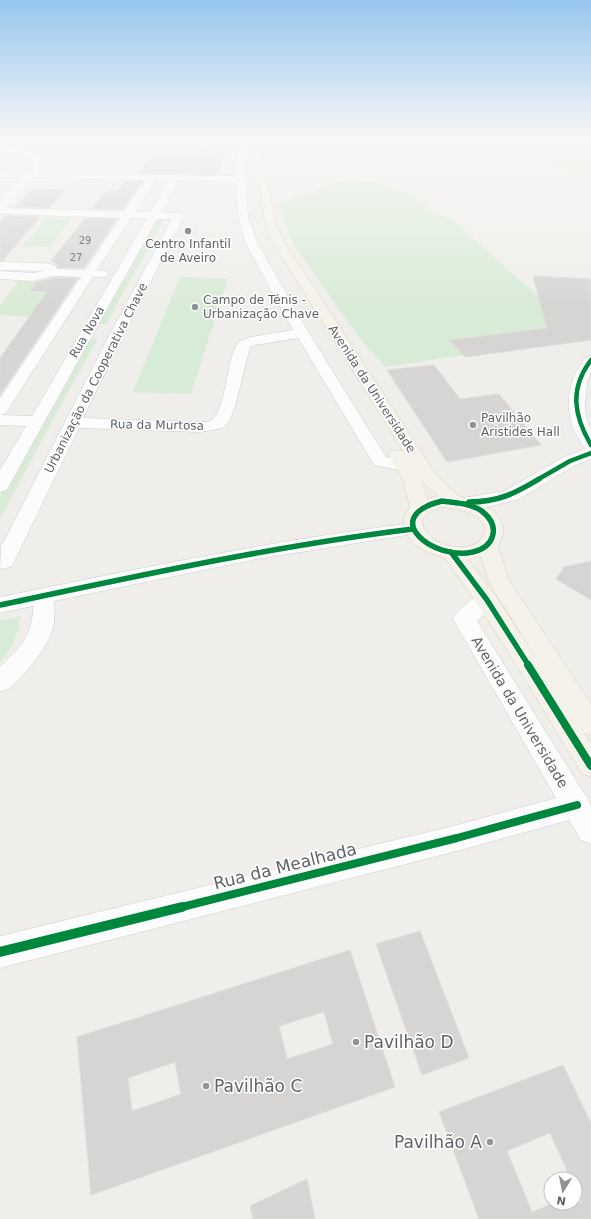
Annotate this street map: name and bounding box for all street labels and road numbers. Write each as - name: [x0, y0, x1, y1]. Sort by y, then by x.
- street label: Urbanização da Cooperativa Chave: [42, 281, 150, 475]
- street label: Rua Nova: [67, 304, 107, 360]
- street label: Avenida da Universidade: [325, 323, 419, 455]
- street label: Rua da Murtosa: [110, 417, 204, 433]
- street label: Avenida da Universidade: [468, 633, 572, 791]
- street label: Rua da Mealhada: [211, 839, 359, 893]

